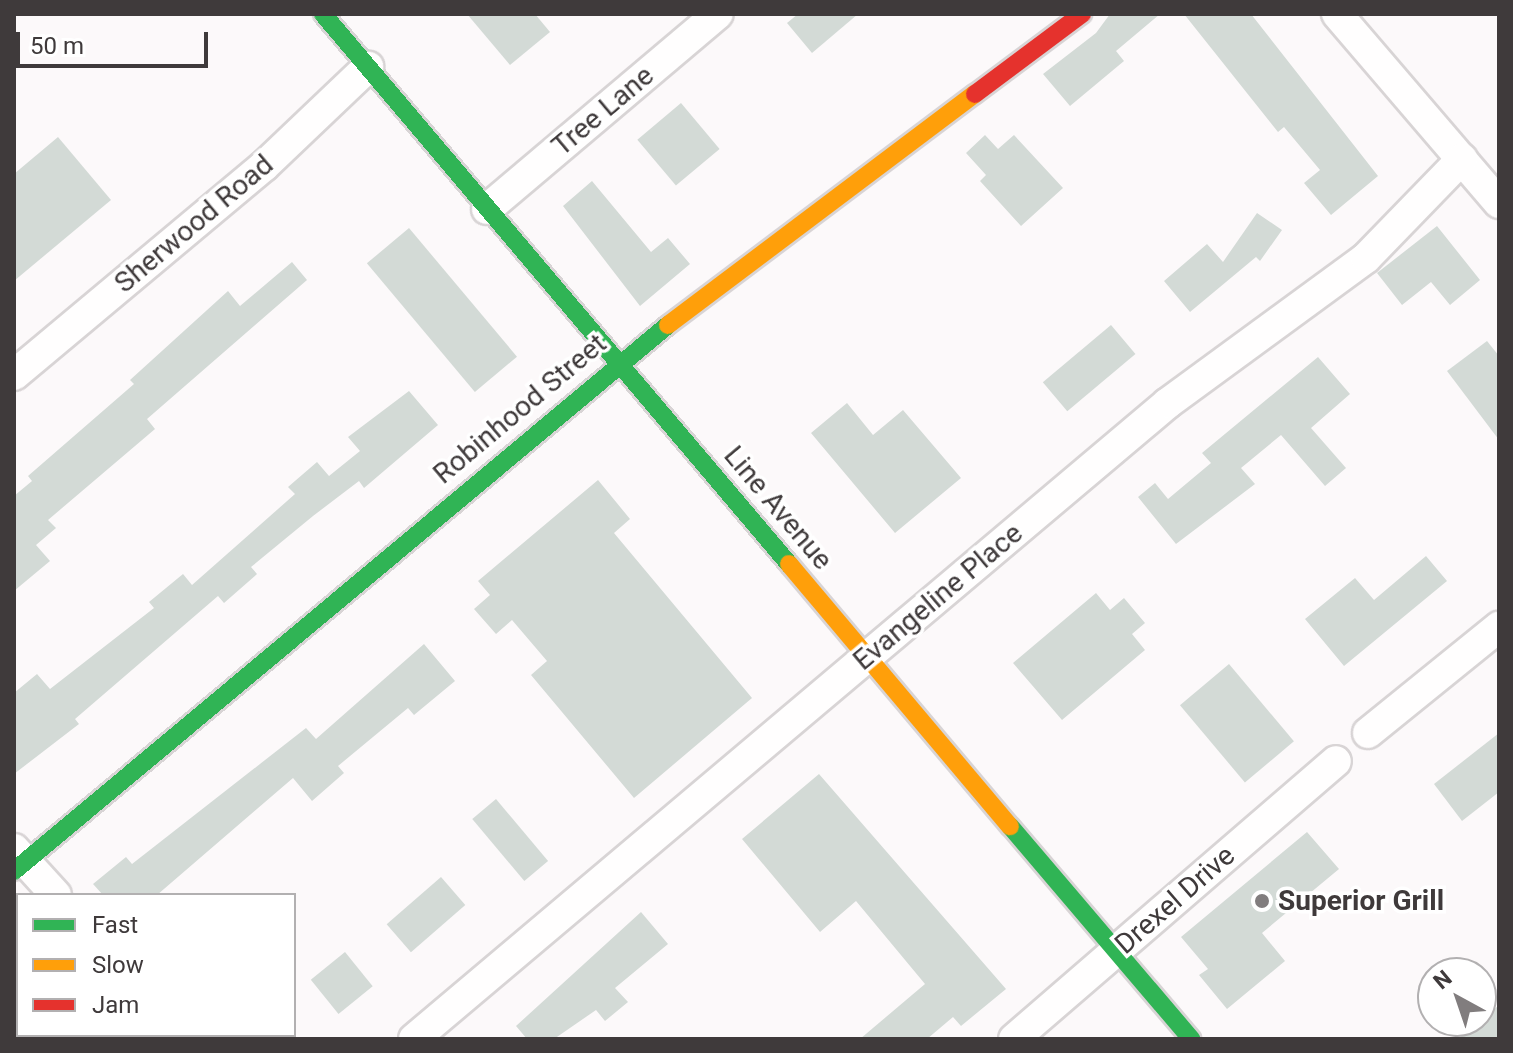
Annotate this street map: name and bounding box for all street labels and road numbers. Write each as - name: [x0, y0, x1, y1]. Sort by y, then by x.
- street label: Tree Lane: [545, 59, 661, 163]
- street label: Sherwood Road: [108, 148, 280, 300]
- street label: Robinhood Street: [427, 327, 613, 491]
- street label: Line Avenue: [717, 439, 839, 577]
- street label: Evangeline Place: [847, 517, 1029, 677]
- street label: Drexel Drive: [1108, 839, 1242, 961]

